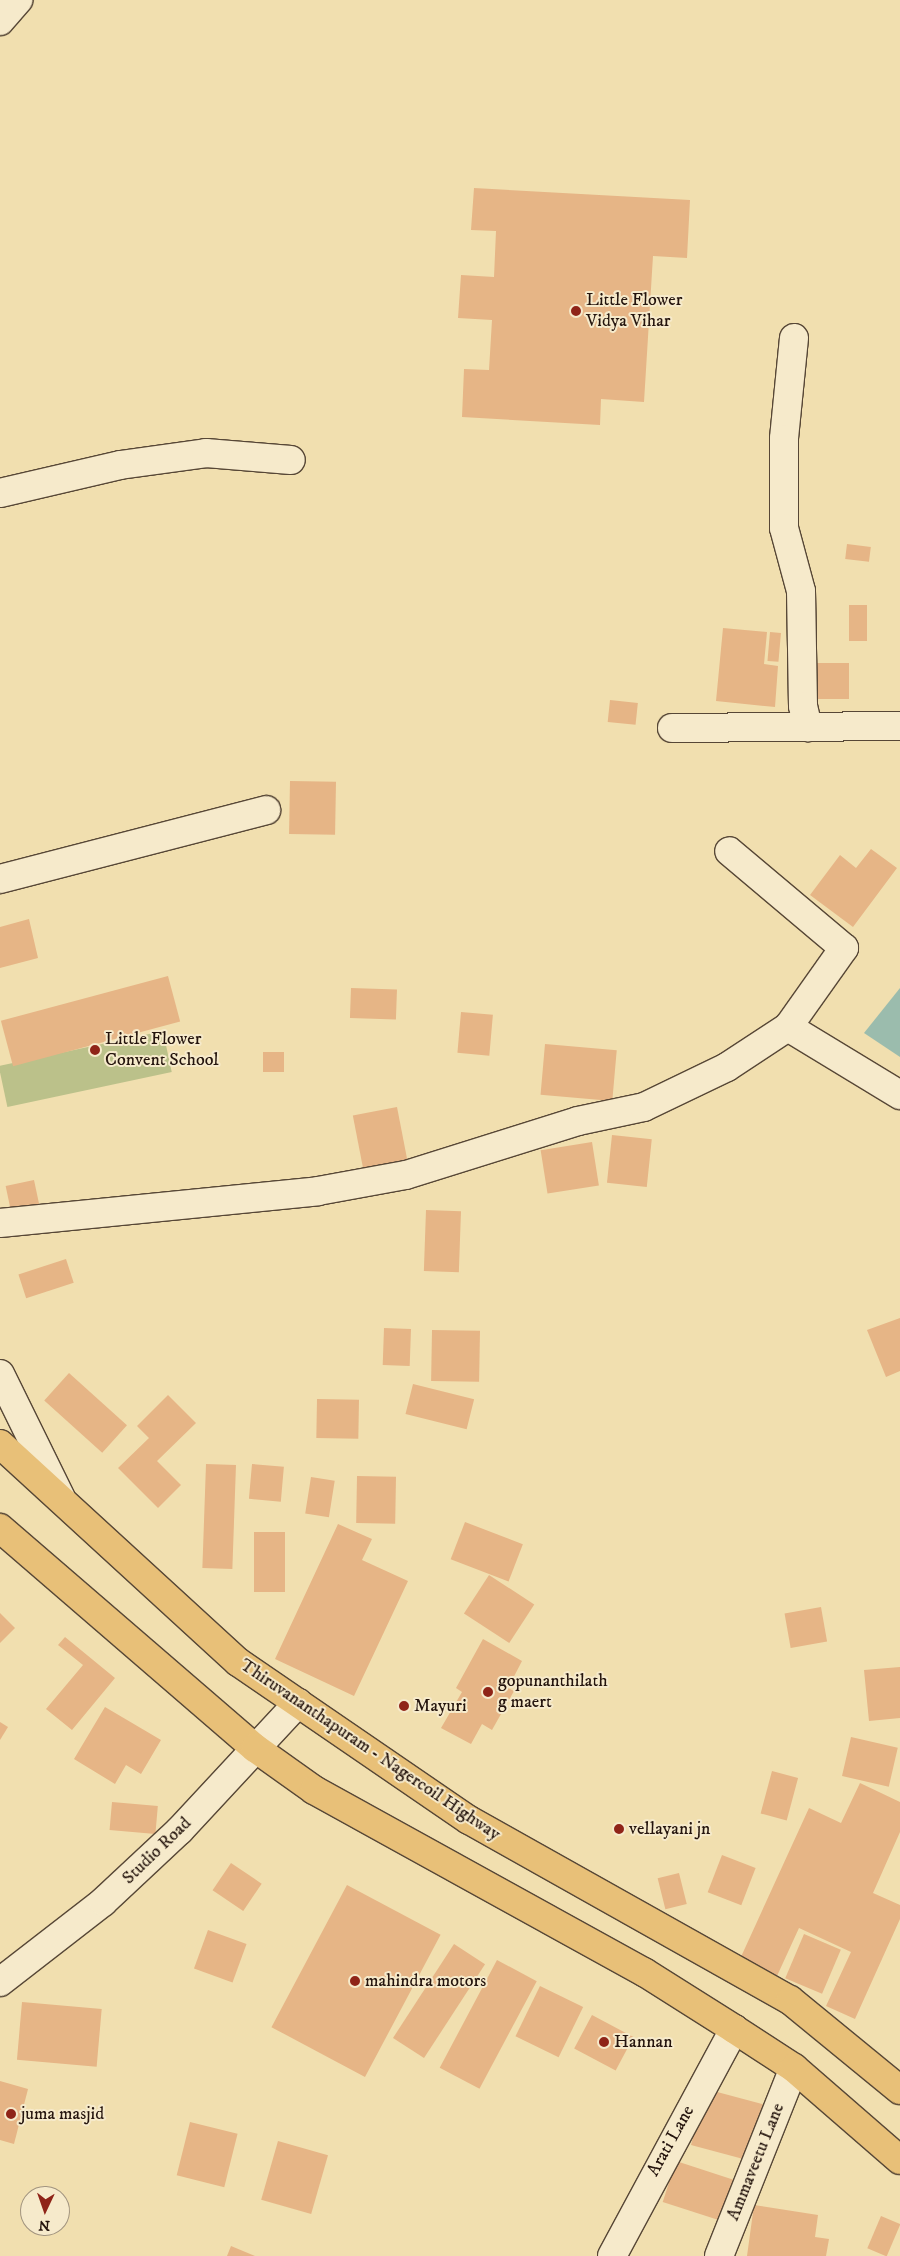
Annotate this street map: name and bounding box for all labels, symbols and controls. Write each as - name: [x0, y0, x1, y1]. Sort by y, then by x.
- place label: Little Flower Vidya Vihar: [586, 290, 682, 332]
- marker: Little Flower Vidya Vihar: [570, 305, 582, 317]
- place label: Little Flower Convent School: [105, 1029, 219, 1072]
- marker: Little Flower Convent School: [89, 1044, 101, 1056]
- street label: Thiruvananthapuram - Nagercoil Highway: [236, 1655, 504, 1845]
- place label: gopunanthilath g maert: [498, 1671, 608, 1714]
- marker: gopunanthilath g maert: [482, 1686, 494, 1698]
- place label: Mayuri: [414, 1695, 467, 1717]
- marker: Mayuri: [398, 1700, 410, 1712]
- street label: Studio Road: [118, 1813, 196, 1889]
- place label: vellayani jn: [629, 1818, 711, 1840]
- marker: vellayani jn: [613, 1823, 625, 1835]
- place label: mahindra motors: [365, 1970, 486, 1992]
- marker: mahindra motors: [349, 1975, 361, 1987]
- place label: Hannan: [614, 2031, 673, 2053]
- marker: Hannan: [598, 2036, 610, 2048]
- street label: Ammaveetu Lane: [723, 2100, 789, 2224]
- street label: Arati Lane: [643, 2102, 699, 2180]
- place label: juma masjid: [21, 2103, 104, 2125]
- marker: juma masjid: [5, 2108, 17, 2120]
- north arrow: [20, 2186, 70, 2236]
- text: N: [38, 2216, 50, 2234]

